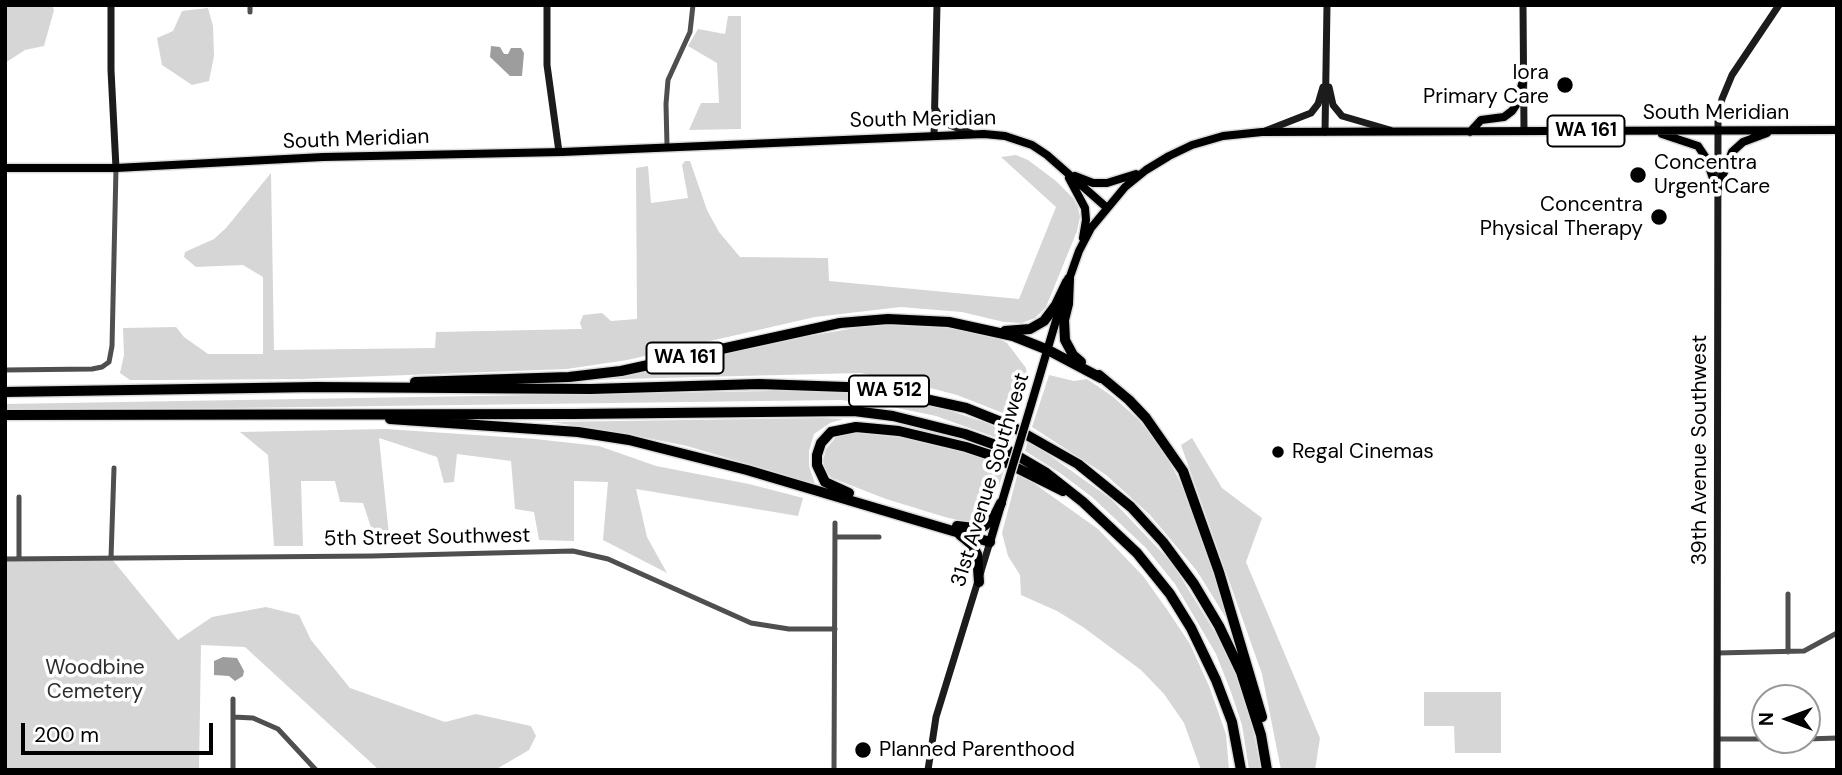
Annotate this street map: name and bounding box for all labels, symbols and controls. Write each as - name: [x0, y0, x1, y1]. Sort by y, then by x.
- place label: Iora Primary Care: [1423, 60, 1549, 110]
- marker: Iora Primary Care: [1555, 75, 1575, 95]
- street label: South Meridian: [1643, 100, 1789, 126]
- street label: South Meridian: [849, 106, 997, 134]
- road number: WA 161: [1548, 116, 1624, 146]
- street label: South Meridian: [282, 125, 430, 155]
- place label: Concentra Urgent Care: [1654, 150, 1770, 200]
- marker: Concentra Urgent Care: [1628, 165, 1648, 185]
- place label: Concentra Physical Therapy: [1480, 192, 1643, 242]
- marker: Concentra Physical Therapy: [1649, 207, 1669, 227]
- street label: 39th Avenue Southwest: [1687, 335, 1713, 565]
- road number: WA 161: [646, 342, 724, 374]
- street label: 31st Avenue Southwest: [946, 370, 1036, 590]
- road number: WA 512: [849, 376, 929, 406]
- place label: Regal Cinemas: [1292, 439, 1434, 465]
- marker: Regal Cinemas: [1270, 444, 1286, 460]
- street label: 5th Street Southwest: [323, 524, 531, 552]
- park label: Woodbine Cemetery: [45, 655, 145, 705]
- north arrow: [1751, 684, 1821, 754]
- scale bar: [24, 708, 217, 752]
- text: N: [1754, 712, 1779, 726]
- text: 200 m: [34, 721, 99, 749]
- place label: Planned Parenthood: [879, 737, 1075, 763]
- marker: Planned Parenthood: [853, 740, 873, 760]

